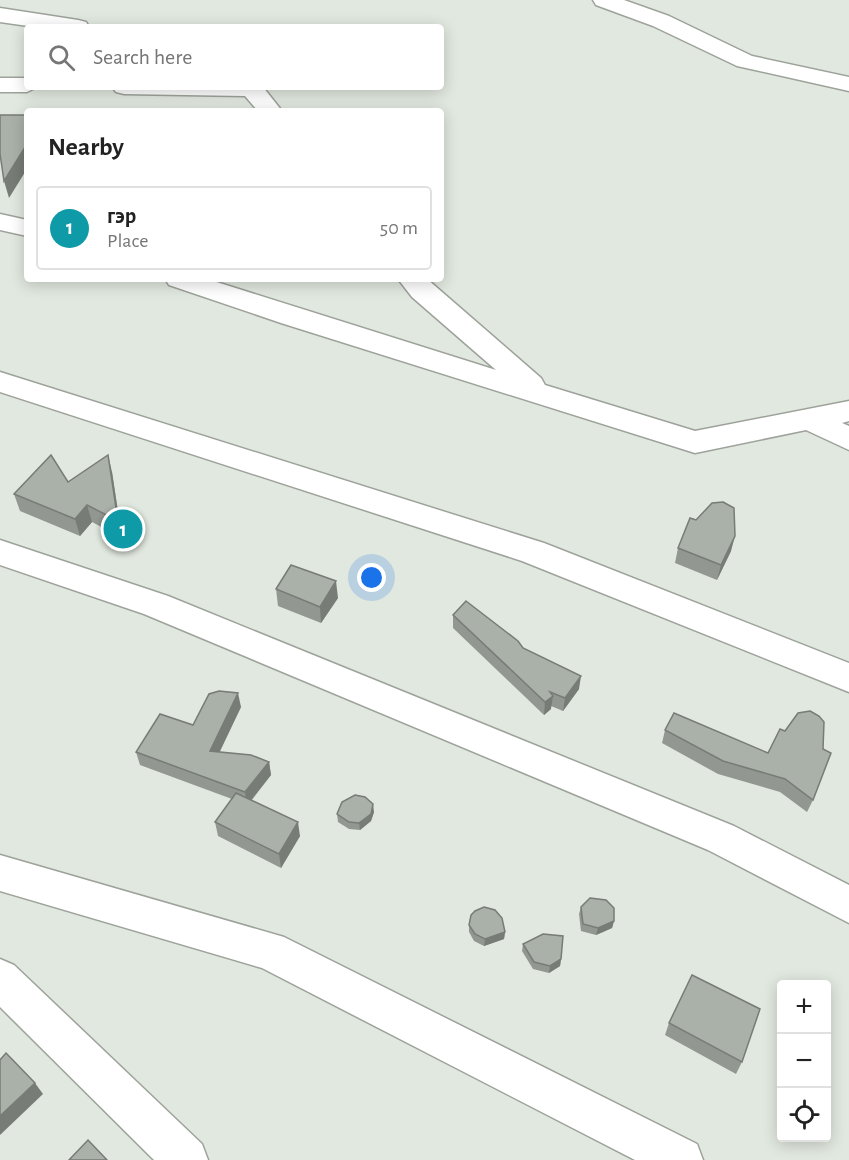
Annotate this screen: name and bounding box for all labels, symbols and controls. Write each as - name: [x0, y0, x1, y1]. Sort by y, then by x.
- search box: [24, 24, 444, 90]
- icon: search: [45, 41, 78, 74]
- text: Search here: [93, 46, 192, 68]
- text: Nearby: [48, 134, 124, 160]
- text: гэр: [107, 205, 136, 227]
- text: 1: [66, 218, 73, 238]
- text: 50 m: [380, 218, 418, 238]
- text: Place: [107, 231, 148, 251]
- pin: 1: [104, 506, 142, 552]
- your location: [357, 563, 386, 592]
- map controls: [777, 980, 831, 1142]
- button: +: [777, 980, 831, 1034]
- button: −: [777, 1034, 831, 1088]
- button: locate: [777, 1088, 831, 1142]

